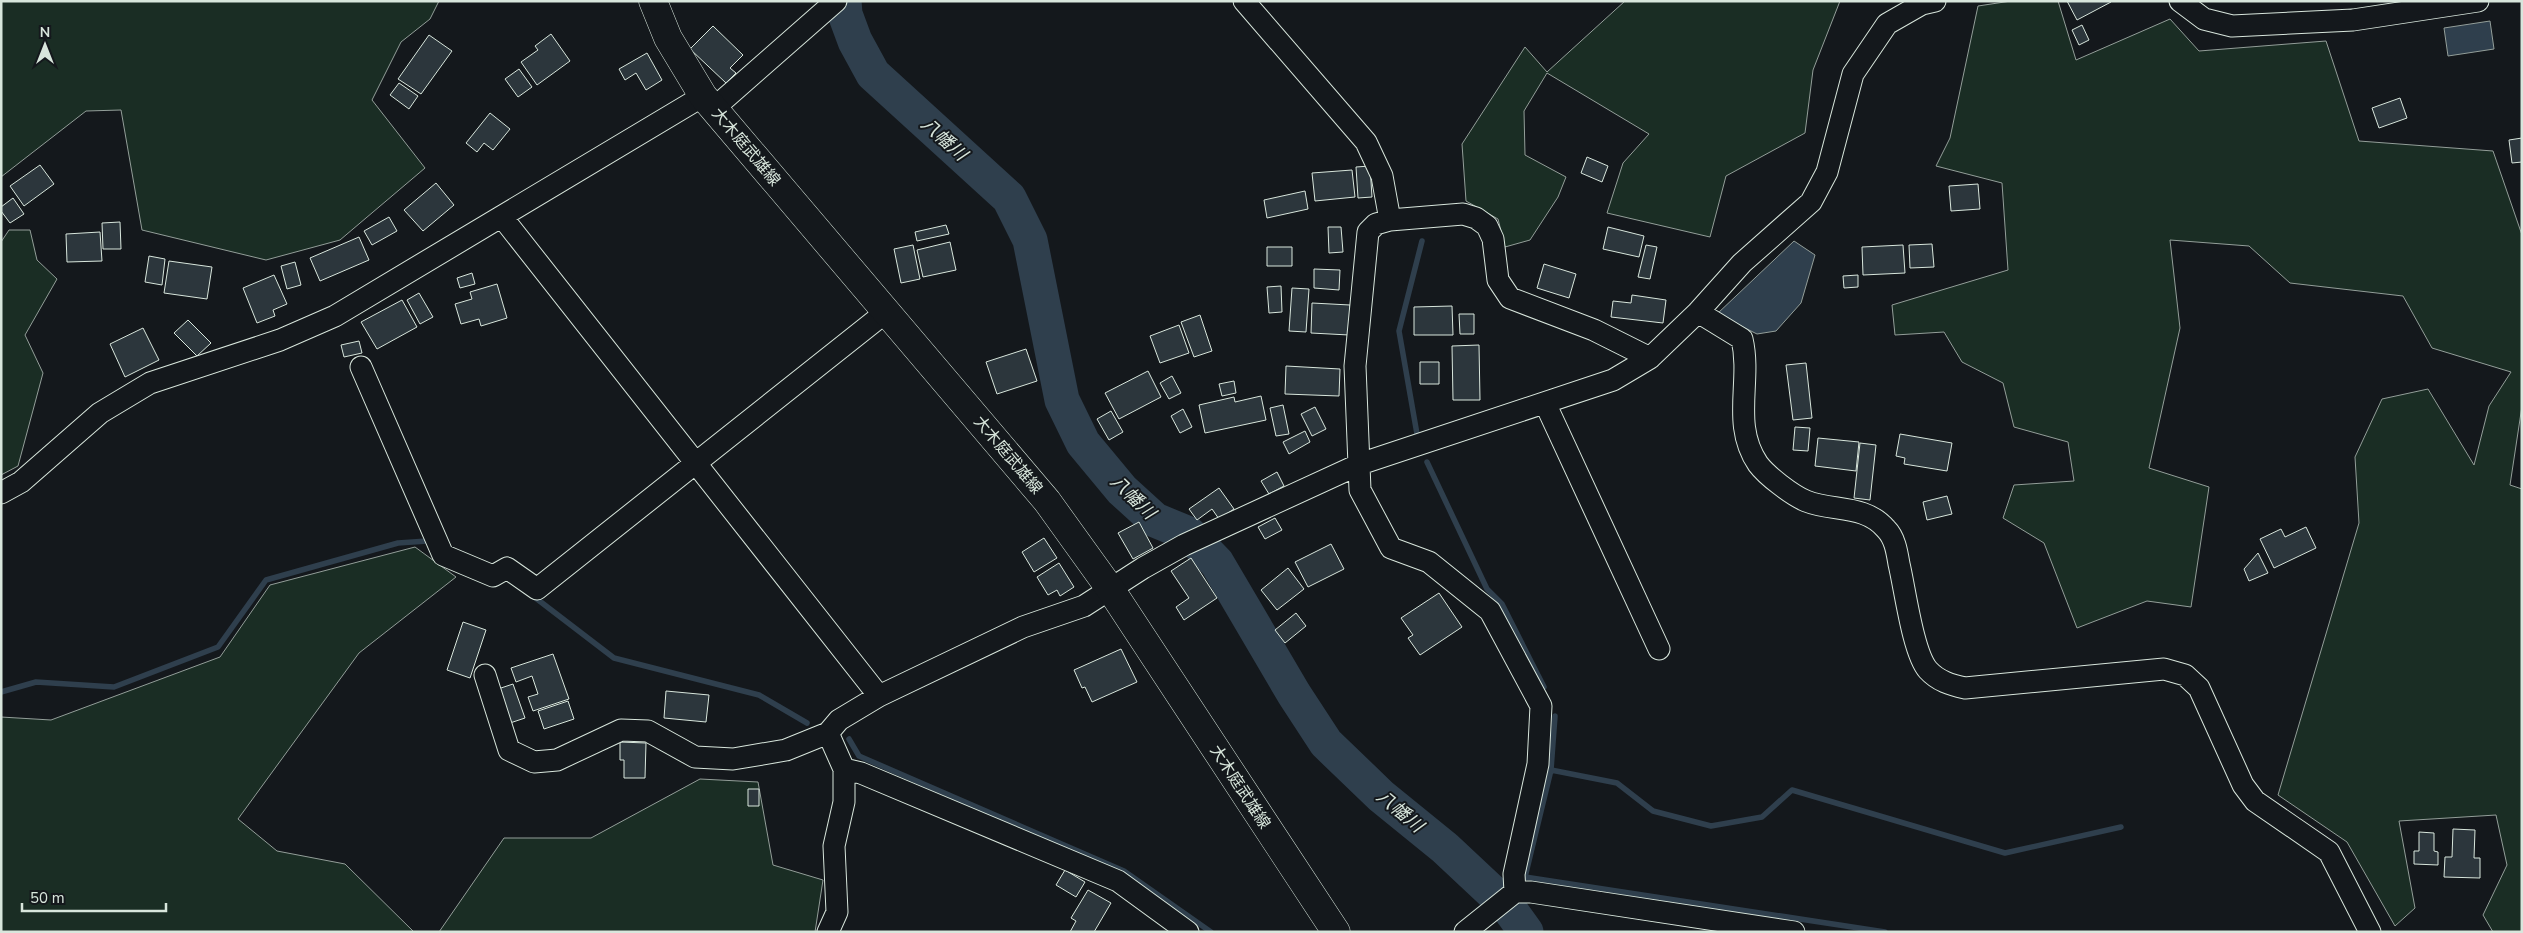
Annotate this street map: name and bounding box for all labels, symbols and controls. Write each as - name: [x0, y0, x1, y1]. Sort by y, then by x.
- north arrow: [20, 20, 70, 70]
- text: N: [40, 23, 50, 42]
- street label: 大木庭武雄線: [707, 103, 785, 191]
- water label: 八幡川: [916, 112, 974, 167]
- street label: 大木庭武雄線: [969, 411, 1047, 499]
- water label: 八幡川: [1105, 470, 1162, 526]
- street label: 大木庭武雄線: [1205, 741, 1275, 833]
- water label: 八幡川: [1372, 784, 1430, 839]
- scale bar: [22, 880, 166, 912]
- text: 50 m: [30, 888, 65, 908]

